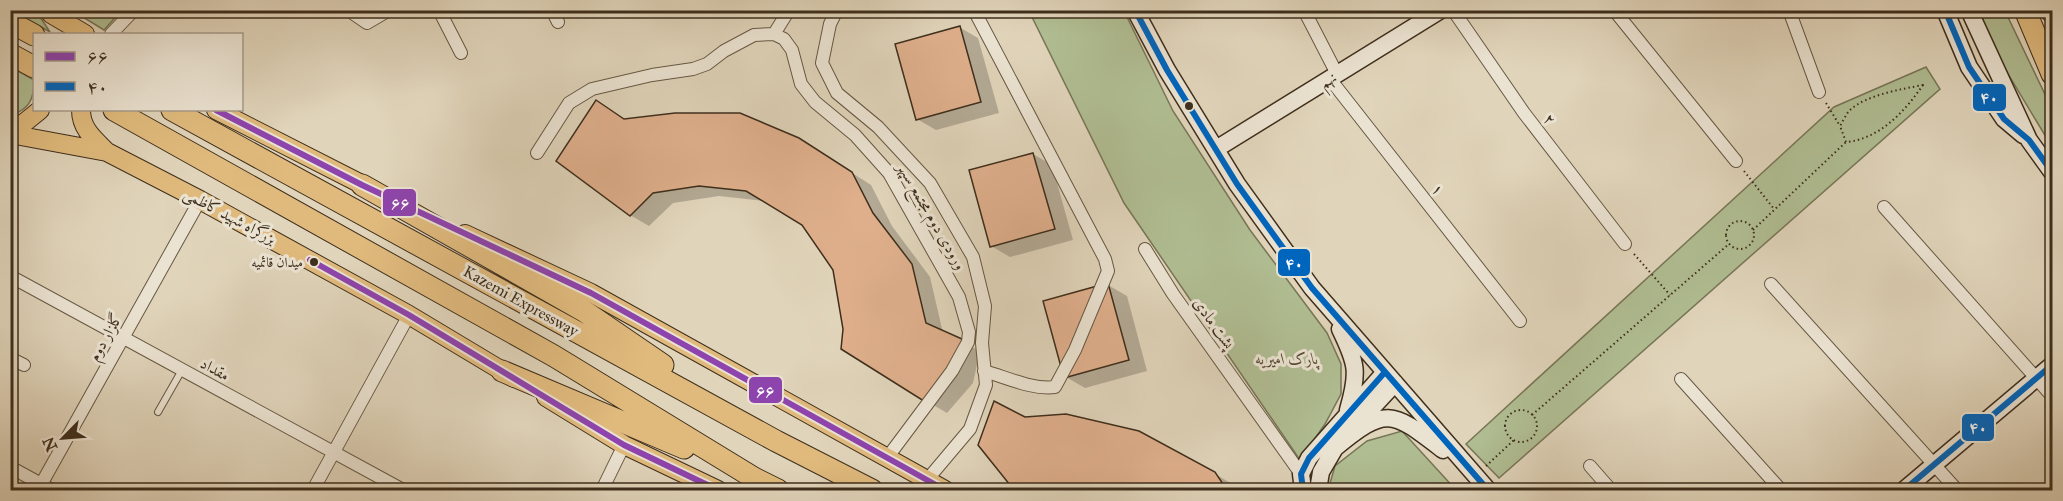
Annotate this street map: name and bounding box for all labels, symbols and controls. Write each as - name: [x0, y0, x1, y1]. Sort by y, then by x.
- legend: [33, 33, 243, 111]
- text: ۶۶: [87, 46, 108, 68]
- street label: نهم: [1316, 68, 1343, 98]
- text: ۴۰: [87, 76, 108, 98]
- line badge: ۴۰: [1972, 83, 2007, 112]
- text: ۴۰: [1980, 88, 1998, 107]
- unlabelled marker: [1183, 100, 1195, 112]
- street label: ۲: [1540, 109, 1560, 129]
- street label: ورودی دوم مجتمع سپهر: [887, 157, 970, 276]
- street label: ۱: [1428, 179, 1448, 199]
- street label: بزرگراه شهید کاظمی: [180, 183, 280, 250]
- line badge: ۶۶: [382, 188, 417, 217]
- text: ۶۶: [391, 193, 409, 212]
- line badge: ۴۰: [1277, 248, 1311, 277]
- place label: میدان قائمیه: [251, 254, 303, 271]
- text: ۴۰: [1285, 254, 1303, 273]
- marker: میدان قائمیه: [308, 256, 320, 268]
- street label: Kazemi Expressway: [460, 261, 582, 341]
- street label: پشت مادی: [1188, 294, 1239, 355]
- street label: گلزار دوم: [84, 310, 130, 367]
- park label: پارک امیریه: [1255, 349, 1320, 370]
- street label: مقداد: [197, 353, 233, 385]
- line badge: ۶۶: [748, 376, 783, 404]
- text: ۶۶: [756, 381, 774, 400]
- north arrow: [33, 408, 93, 468]
- line badge: ۴۰: [1961, 413, 1995, 442]
- text: ۴۰: [1969, 418, 1987, 437]
- text: N: [38, 434, 61, 454]

